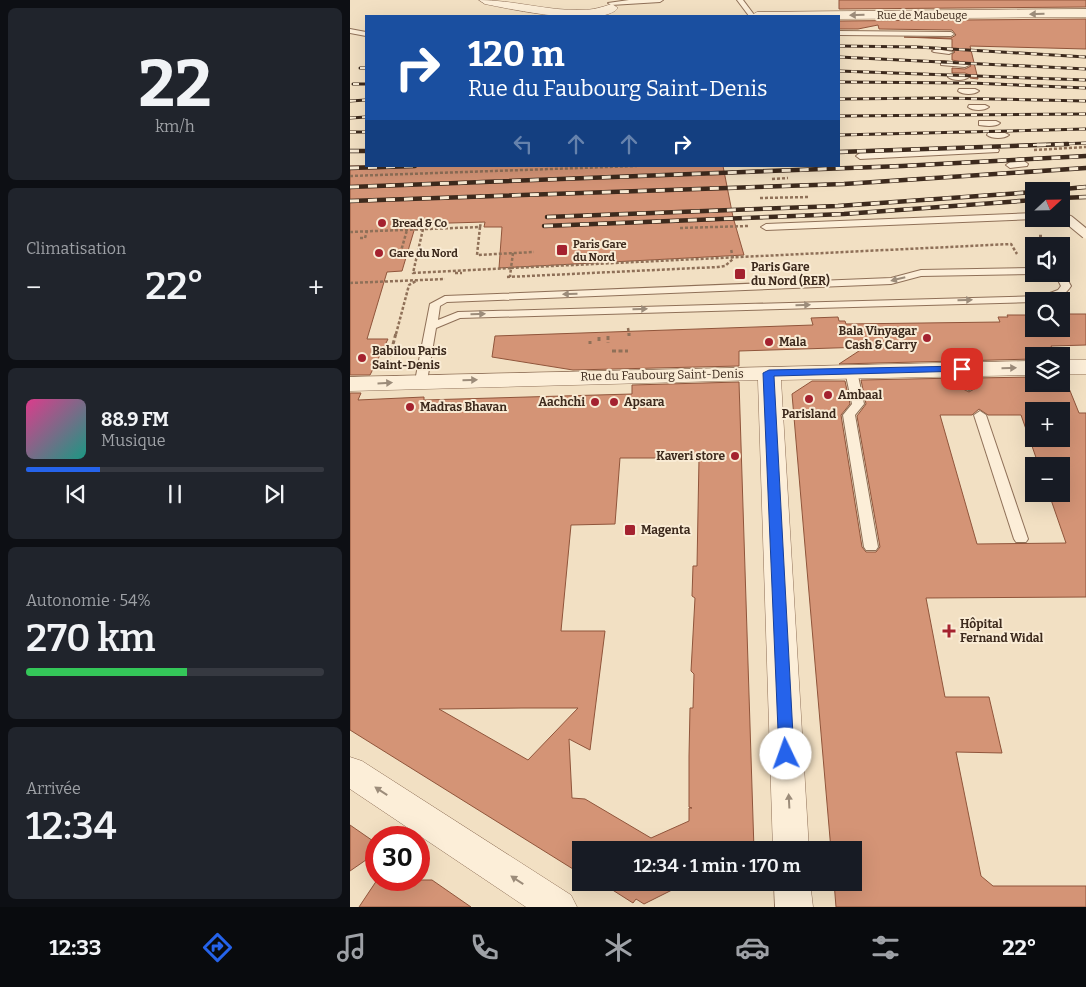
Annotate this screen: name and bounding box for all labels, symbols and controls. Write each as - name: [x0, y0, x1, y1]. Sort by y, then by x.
- street label: Rue de Maubeuge: [877, 9, 967, 22]
- one-way arrow: [1029, 10, 1045, 18]
- one-way arrow: [849, 11, 865, 19]
- text: 120 m: [468, 33, 565, 75]
- icon: right: [385, 35, 450, 100]
- text: 22: [138, 45, 212, 123]
- text: Rue du Faubourg Saint-Denis: [468, 75, 768, 102]
- text: km/h: [155, 117, 195, 136]
- icon: left: [509, 130, 537, 158]
- icon: ahead: [562, 130, 590, 158]
- icon: ahead: [615, 130, 643, 158]
- icon: right: [668, 130, 696, 158]
- north arrow: [1025, 182, 1070, 228]
- map controls: [1025, 182, 1070, 502]
- marker: Bread & Co: [376, 217, 388, 229]
- place label: Bread & Co: [392, 217, 447, 230]
- button: sound: [1025, 237, 1070, 282]
- place label: Paris Gare du Nord: [573, 238, 627, 264]
- text: Climatisation: [26, 239, 126, 258]
- marker: Paris Gare du Nord: [555, 243, 569, 257]
- marker: Gare du Nord: [373, 247, 385, 259]
- place label: Gare du Nord: [389, 247, 458, 260]
- place label: Paris Gare du Nord (RER): [751, 260, 830, 288]
- text: 22°: [145, 263, 204, 309]
- marker: Paris Gare du Nord (RER): [733, 267, 747, 281]
- text: −: [26, 271, 41, 304]
- text: +: [308, 271, 324, 304]
- one-way arrow: [891, 275, 906, 283]
- one-way arrow: [561, 290, 577, 298]
- button: search: [1025, 292, 1070, 337]
- one-way arrow: [957, 296, 973, 304]
- one-way arrow: [795, 301, 811, 309]
- one-way arrow: [633, 305, 649, 313]
- one-way arrow: [470, 310, 486, 318]
- place label: Bala Vinyagar Cash & Carry: [839, 324, 917, 352]
- marker: Bala Vinyagar Cash & Carry: [921, 332, 933, 344]
- place label: Mala: [779, 335, 807, 349]
- marker: Mala: [763, 336, 775, 348]
- place label: Babilou Paris Saint-Denis: [372, 344, 447, 372]
- button: layers: [1025, 347, 1070, 392]
- pin: [941, 348, 983, 390]
- marker: Babilou Paris Saint-Denis: [356, 352, 368, 364]
- icon: arrive: [948, 355, 976, 383]
- one-way arrow: [1001, 364, 1017, 372]
- street label: Rue du Faubourg Saint-Denis: [580, 367, 744, 383]
- one-way arrow: [462, 375, 478, 383]
- one-way arrow: [378, 378, 394, 386]
- place label: Ambaal: [838, 388, 882, 402]
- marker: Ambaal: [822, 389, 834, 401]
- marker: Parisland: [803, 393, 815, 405]
- place label: Aachchi: [539, 395, 585, 409]
- place label: Apsara: [624, 395, 665, 409]
- marker: Aachchi: [589, 396, 601, 408]
- marker: Apsara: [608, 396, 620, 408]
- place label: Madras Bhavan: [420, 400, 507, 414]
- marker: Madras Bhavan: [404, 401, 416, 413]
- button: +: [1025, 402, 1070, 447]
- place label: Parisland: [782, 407, 837, 421]
- text: 88.9 FM: [101, 408, 169, 431]
- text: Musique: [101, 431, 166, 450]
- place label: Kaveri store: [656, 449, 725, 463]
- marker: Kaveri store: [729, 450, 741, 462]
- button: −: [1025, 457, 1070, 502]
- icon: previous: [62, 480, 90, 508]
- icon: pause: [161, 480, 189, 508]
- icon: next: [260, 480, 288, 508]
- marker: Magenta: [623, 523, 637, 537]
- place label: Magenta: [641, 523, 691, 537]
- text: Autonomie · 54%: [26, 591, 151, 610]
- text: 270 km: [26, 615, 156, 661]
- place label: Hôpital Fernand Widal: [960, 617, 1044, 645]
- marker: Hôpital Fernand Widal: [942, 624, 956, 638]
- position arrow: [759, 727, 811, 779]
- text: Arrivée: [26, 779, 81, 798]
- one-way arrow: [374, 786, 388, 796]
- one-way arrow: [784, 793, 792, 809]
- text: 12:34: [26, 803, 116, 849]
- speed limit sign: 30: [365, 826, 430, 891]
- text: 12:34 · 1 min · 170 m: [633, 854, 801, 877]
- one-way arrow: [510, 876, 524, 885]
- icon: directions: [200, 930, 235, 965]
- icon: music: [334, 930, 369, 965]
- icon: phone: [467, 930, 502, 965]
- icon: climate: [601, 930, 636, 965]
- icon: car: [735, 930, 770, 965]
- icon: filters: [868, 930, 903, 965]
- text: 12:33: [49, 934, 101, 961]
- text: 22°: [1002, 934, 1037, 961]

